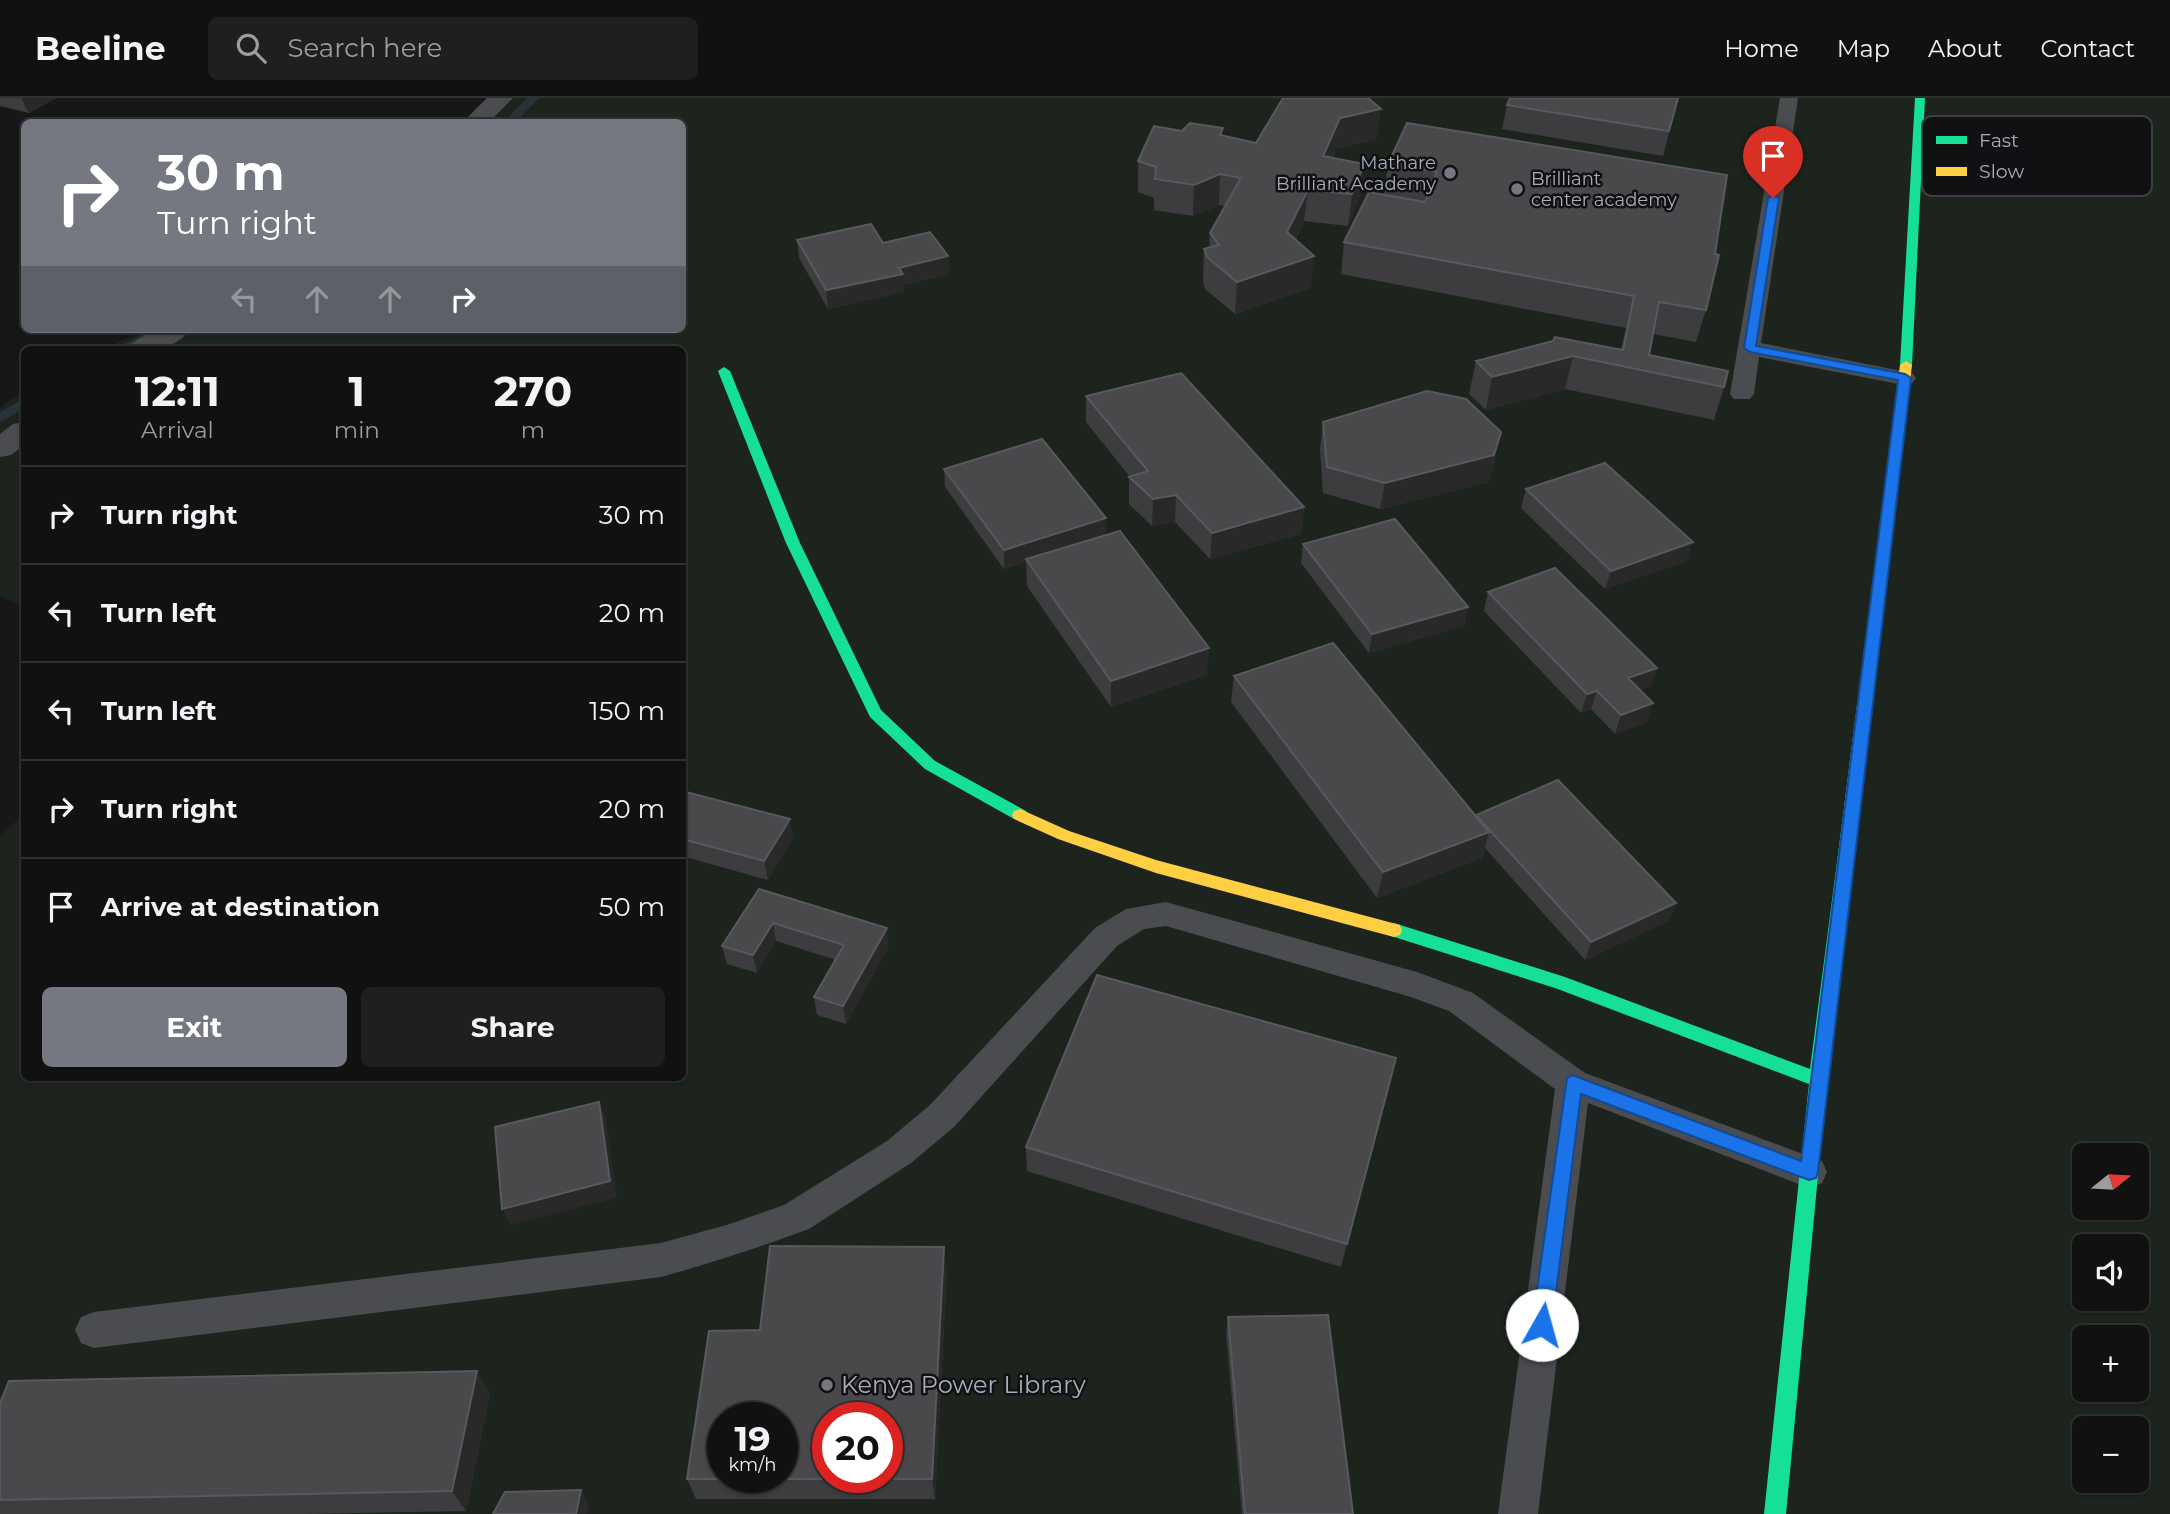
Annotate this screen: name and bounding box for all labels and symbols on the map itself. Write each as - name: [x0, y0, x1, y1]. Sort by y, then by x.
- legend: [1922, 116, 2152, 196]
- pin: [1743, 126, 1803, 198]
- text: Fast: [1979, 129, 2019, 152]
- place label: Mathare Brilliant Academy: [1276, 152, 1436, 195]
- text: Slow: [1979, 160, 2024, 183]
- marker: Mathare Brilliant Academy: [1442, 165, 1458, 181]
- place label: Brilliant center academy: [1531, 168, 1677, 211]
- marker: Brilliant center academy: [1509, 181, 1525, 197]
- north arrow: [2072, 1143, 2149, 1220]
- position arrow: [1505, 1288, 1579, 1362]
- place label: Kenya Power Library: [841, 1370, 1086, 1399]
- marker: Kenya Power Library: [819, 1377, 835, 1393]
- speed limit sign: 20: [812, 1402, 903, 1493]

